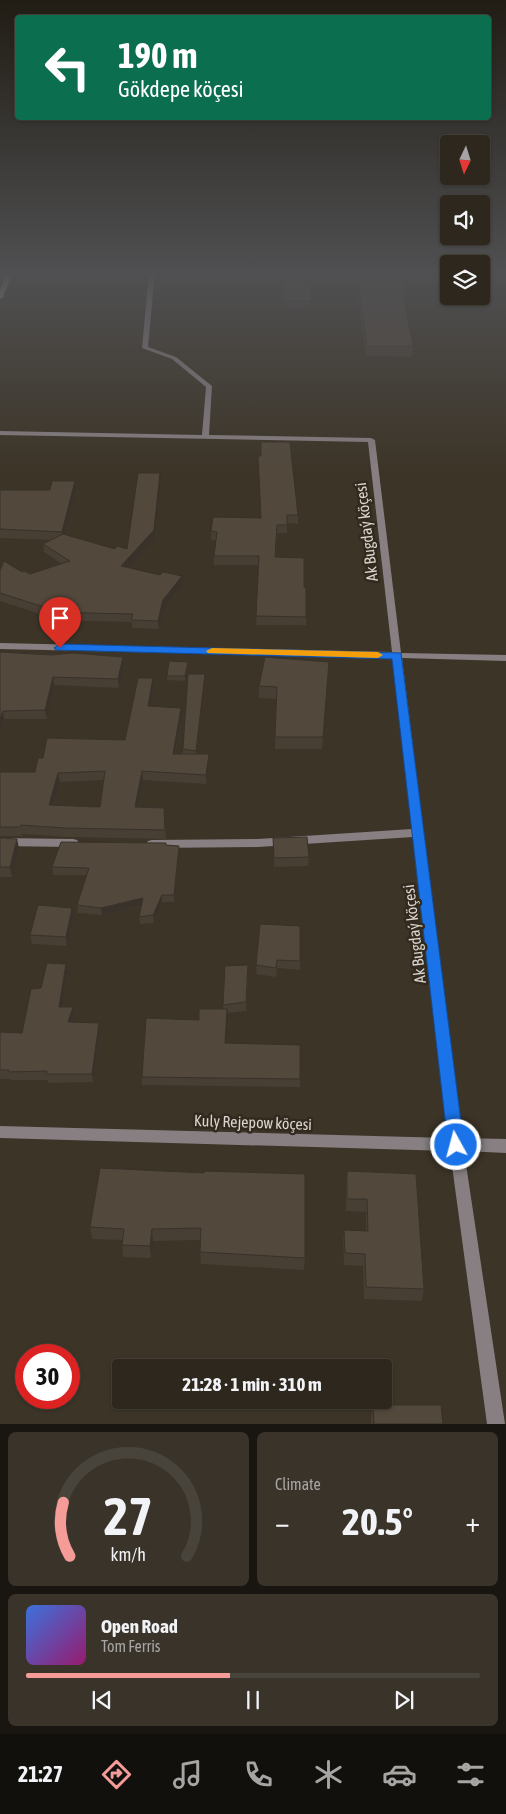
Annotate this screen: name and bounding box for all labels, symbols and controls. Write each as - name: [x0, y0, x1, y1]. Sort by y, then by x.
- icon: left: [35, 35, 100, 100]
- text: 190 m: [118, 35, 197, 75]
- text: Gökdepe köçesi: [118, 76, 244, 102]
- north arrow: [440, 135, 490, 185]
- map controls: [440, 135, 490, 305]
- button: sound: [440, 195, 490, 245]
- button: layers: [440, 255, 490, 305]
- street label: Ak Bugdaý köçesi: [351, 481, 382, 582]
- pin: [39, 597, 81, 648]
- icon: arrive: [46, 604, 74, 632]
- street label: Ak Bugdaý köçesi: [399, 883, 430, 984]
- street label: Kuly Rejepow köçesi: [194, 1111, 312, 1134]
- position arrow: [429, 1118, 481, 1170]
- speed limit sign: 30: [15, 1344, 80, 1409]
- text: 21:28 · 1 min · 310 m: [182, 1373, 322, 1395]
- text: Climate: [275, 1475, 321, 1493]
- text: 27: [104, 1486, 153, 1546]
- text: 20.5°: [342, 1500, 413, 1543]
- text: −: [275, 1506, 290, 1538]
- text: +: [465, 1506, 480, 1538]
- text: km/h: [111, 1544, 146, 1565]
- text: Open Road: [101, 1615, 178, 1637]
- text: Tom Ferris: [101, 1637, 160, 1655]
- icon: previous: [88, 1686, 116, 1714]
- icon: pause: [239, 1686, 267, 1714]
- icon: next: [390, 1686, 418, 1714]
- icon: directions: [99, 1757, 134, 1792]
- icon: music: [170, 1757, 205, 1792]
- icon: phone: [241, 1757, 276, 1792]
- icon: climate: [311, 1757, 346, 1792]
- icon: car: [382, 1757, 417, 1792]
- icon: filters: [453, 1757, 488, 1792]
- text: 21:27: [18, 1761, 63, 1787]

